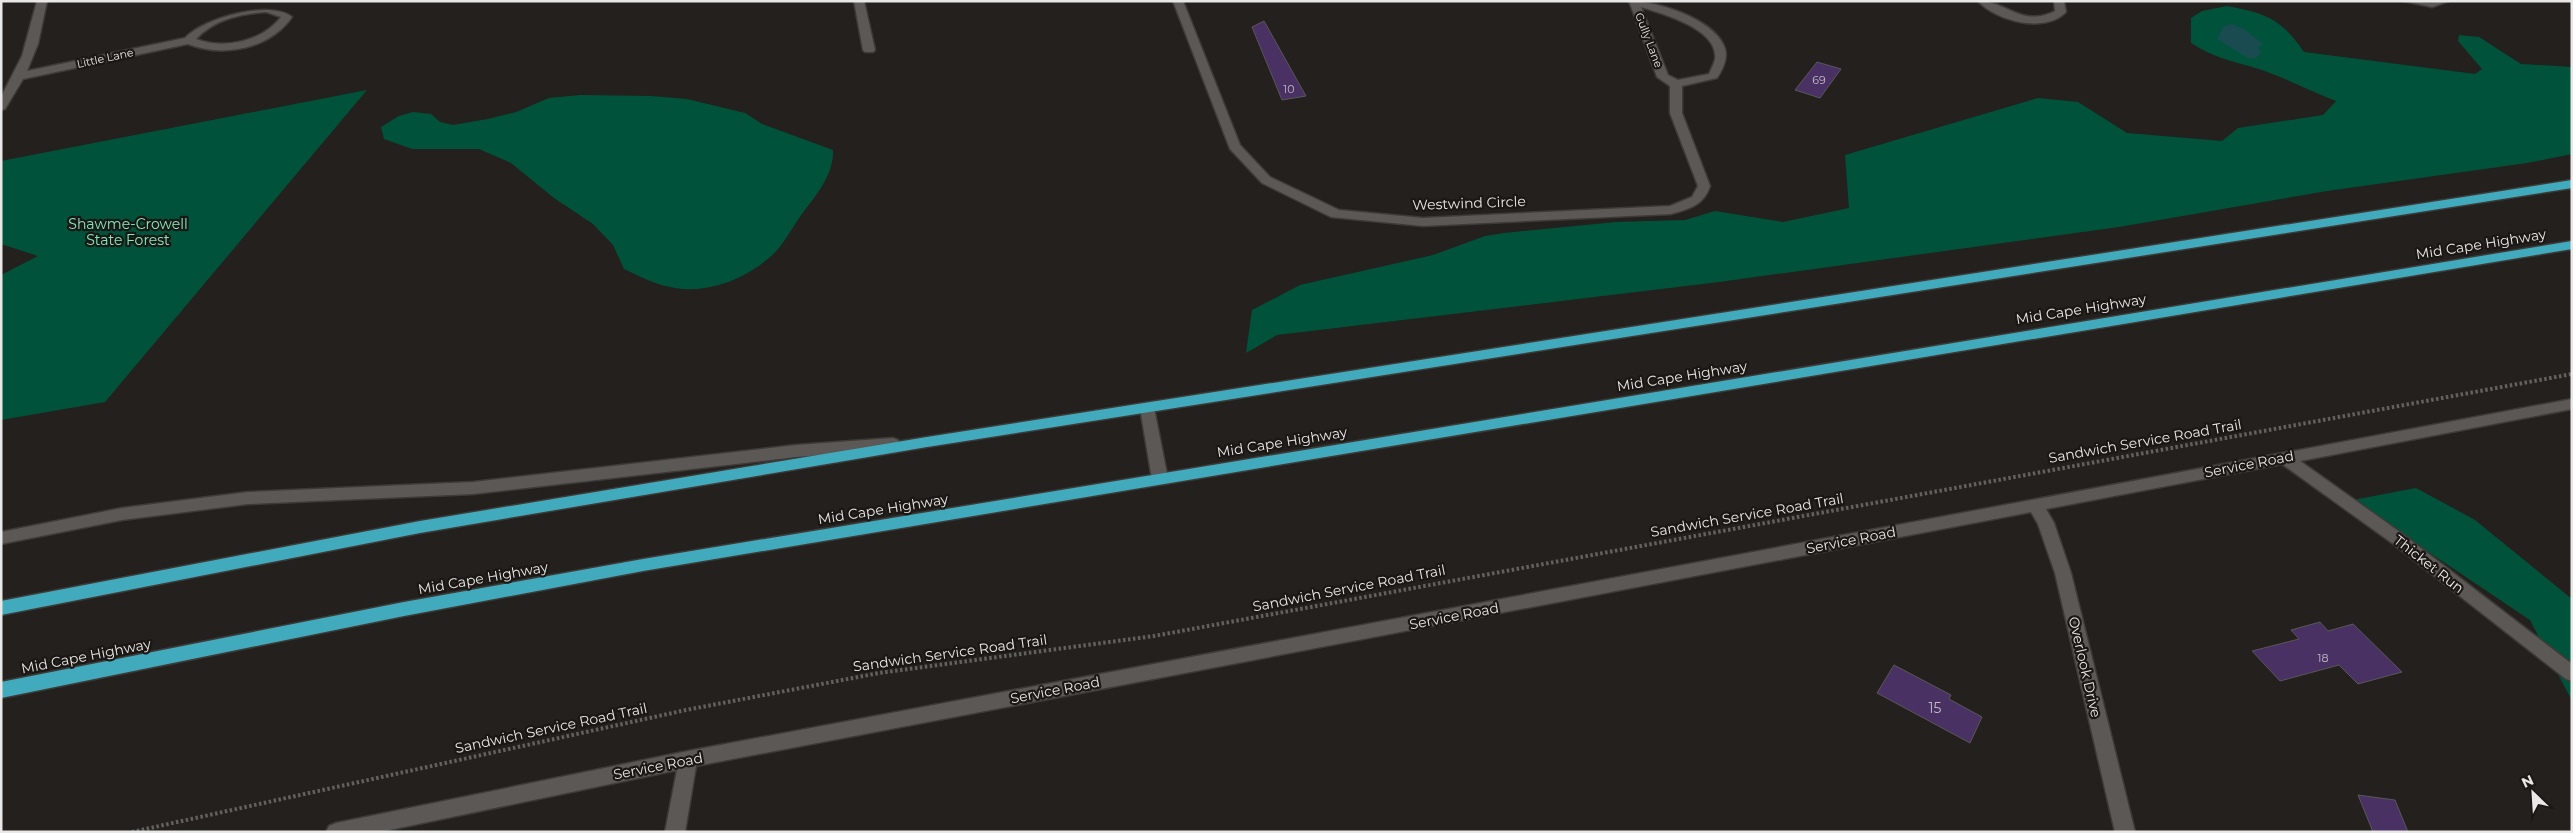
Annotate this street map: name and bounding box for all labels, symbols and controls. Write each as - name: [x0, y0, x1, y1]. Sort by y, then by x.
- street label: Gully Lane: [1632, 11, 1666, 70]
- street label: Little Lane: [75, 45, 135, 71]
- house number: 69: [1812, 73, 1826, 87]
- house number: 10: [1283, 82, 1295, 96]
- street label: Westwind Circle: [1412, 192, 1526, 214]
- park label: Shawme-Crowell State Forest: [68, 215, 188, 249]
- street label: Mid Cape Highway: [2415, 225, 2548, 263]
- street label: Mid Cape Highway: [2015, 290, 2148, 328]
- street label: Mid Cape Highway: [1616, 357, 1749, 395]
- street label: Sandwich Service Road Trail: [2047, 415, 2243, 467]
- street label: Mid Cape Highway: [1216, 423, 1349, 461]
- street label: Service Road: [2203, 447, 2295, 481]
- street label: Sandwich Service Road Trail: [1649, 489, 1845, 541]
- street label: Mid Cape Highway: [817, 490, 950, 528]
- street label: Service Road: [1805, 523, 1897, 557]
- street label: Thicket Run: [2390, 531, 2468, 597]
- street label: Mid Cape Highway: [417, 558, 550, 598]
- street label: Sandwich Service Road Trail: [1251, 560, 1447, 616]
- street label: Service Road: [1408, 599, 1500, 633]
- street label: Overlook Drive: [2065, 615, 2105, 719]
- street label: Sandwich Service Road Trail: [852, 630, 1048, 676]
- street label: Mid Cape Highway: [20, 635, 153, 677]
- house number: 18: [2318, 651, 2329, 665]
- street label: Service Road: [1009, 673, 1101, 707]
- street label: Sandwich Service Road Trail: [453, 699, 649, 757]
- house number: 15: [1929, 699, 1942, 717]
- street label: Service Road: [612, 749, 704, 783]
- north arrow: [2508, 768, 2558, 818]
- text: N: [2519, 771, 2536, 792]

